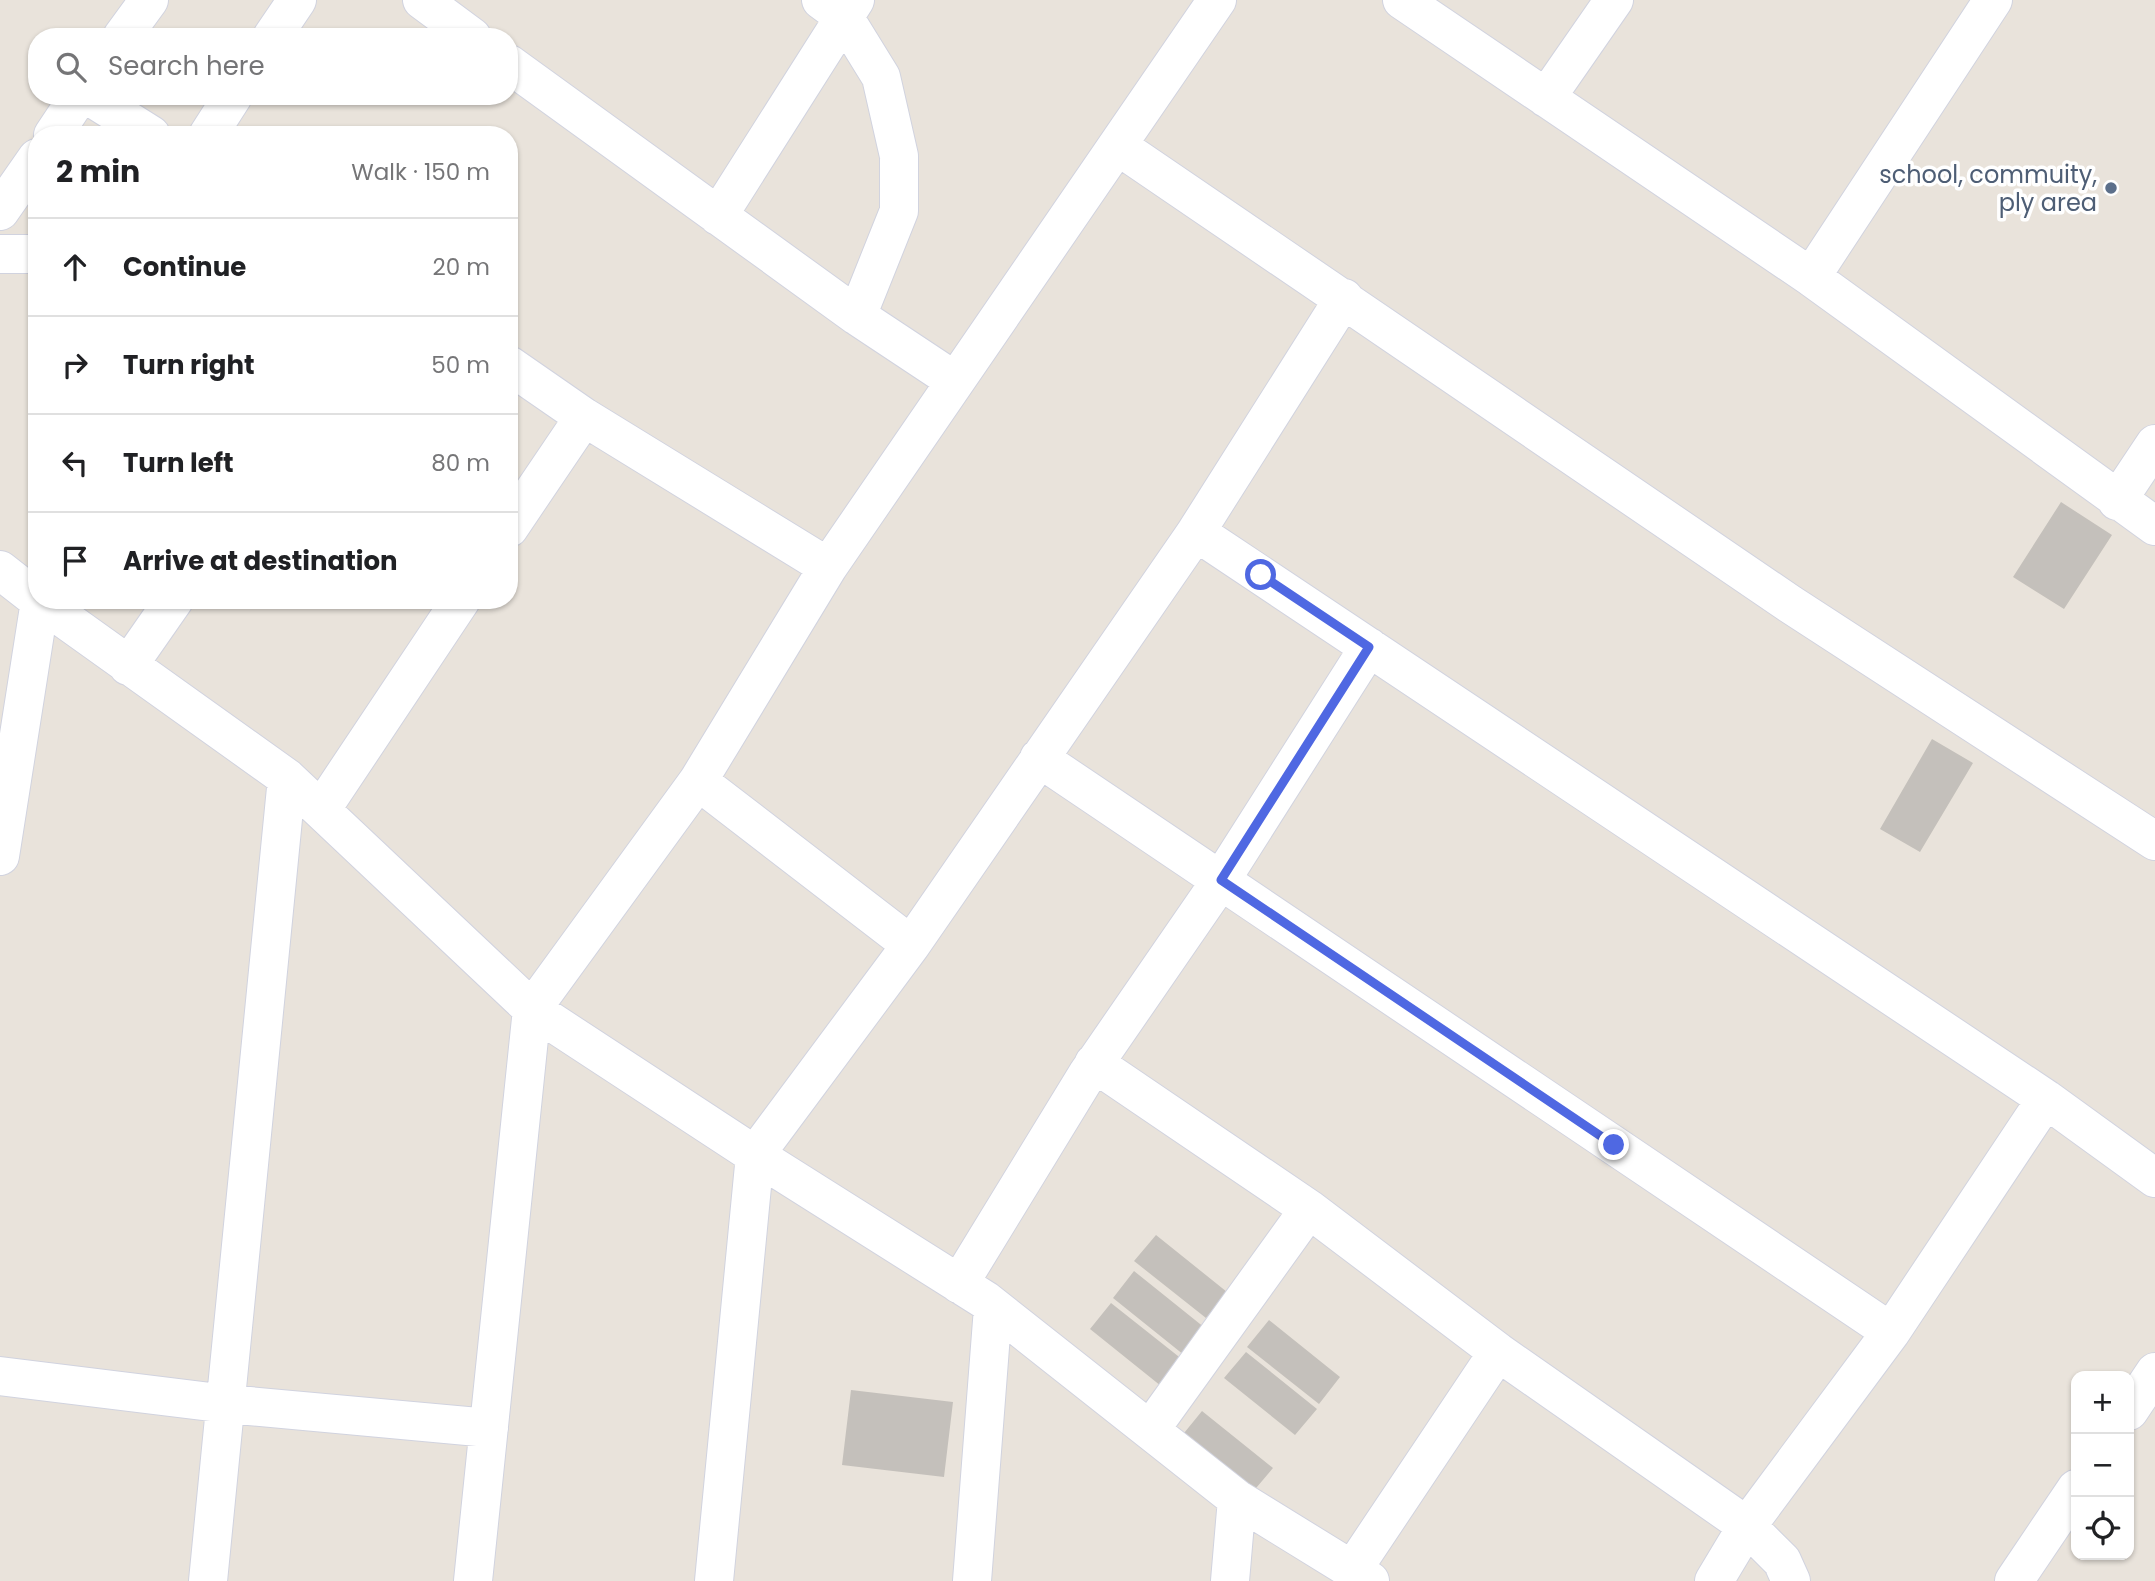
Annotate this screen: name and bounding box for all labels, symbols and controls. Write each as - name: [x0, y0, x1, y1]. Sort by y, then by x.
- search box: [28, 28, 518, 105]
- icon: search: [52, 48, 90, 86]
- text: Search here: [108, 48, 265, 84]
- text: 2 min: [56, 150, 140, 193]
- text: Walk · 150 m: [351, 156, 490, 188]
- place label: school, commuity, ply area: [1879, 158, 2097, 219]
- marker: school, commuity, ply area: [2103, 180, 2119, 196]
- icon: ahead: [56, 248, 94, 286]
- text: Continue: [123, 249, 246, 285]
- text: 20 m: [432, 251, 490, 283]
- icon: right: [56, 346, 94, 384]
- text: Turn right: [123, 347, 255, 383]
- text: 50 m: [431, 349, 490, 381]
- icon: left: [56, 444, 94, 482]
- text: Turn left: [123, 445, 234, 481]
- text: 80 m: [431, 447, 490, 479]
- icon: arrive: [56, 542, 94, 580]
- text: Arrive at destination: [123, 543, 398, 579]
- route start: [1245, 559, 1276, 590]
- route end: [1598, 1129, 1629, 1160]
- map controls: [2071, 1371, 2134, 1560]
- button: +: [2071, 1371, 2134, 1434]
- button: −: [2071, 1434, 2134, 1497]
- button: locate: [2071, 1497, 2134, 1560]

